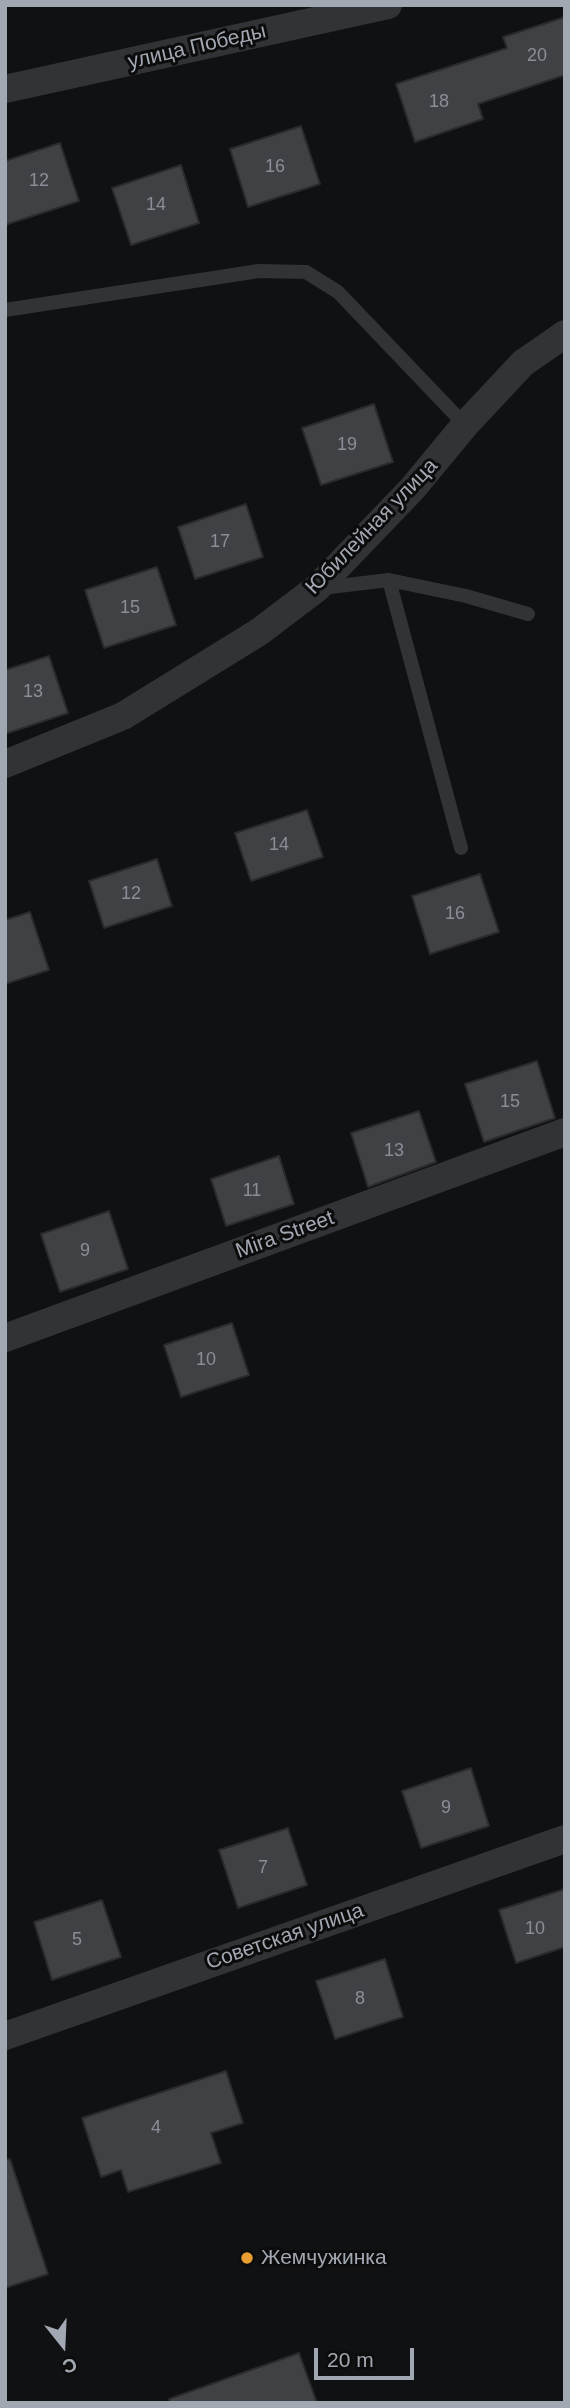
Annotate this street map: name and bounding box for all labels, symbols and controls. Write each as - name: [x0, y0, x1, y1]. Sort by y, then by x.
- street label: улица Победы: [126, 19, 268, 75]
- house number: 20: [527, 45, 547, 67]
- house number: 18: [429, 91, 449, 113]
- house number: 16: [265, 156, 285, 178]
- house number: 12: [29, 170, 49, 192]
- house number: 14: [146, 194, 166, 216]
- house number: 19: [337, 434, 357, 456]
- street label: Юбилейная улица: [301, 454, 443, 600]
- house number: 17: [210, 531, 230, 553]
- house number: 15: [120, 597, 140, 619]
- house number: 13: [23, 681, 43, 703]
- house number: 14: [269, 834, 289, 856]
- house number: 12: [121, 883, 141, 905]
- house number: 16: [445, 903, 465, 925]
- house number: 15: [500, 1091, 520, 1113]
- house number: 13: [384, 1140, 404, 1162]
- house number: 11: [243, 1180, 261, 1202]
- street label: Mira Street: [232, 1206, 338, 1264]
- house number: 9: [80, 1240, 90, 1262]
- house number: 10: [196, 1349, 216, 1371]
- house number: 9: [441, 1797, 451, 1819]
- house number: 7: [258, 1857, 268, 1879]
- street label: Советская улица: [203, 1898, 367, 1976]
- house number: 10: [525, 1918, 545, 1940]
- house number: 5: [72, 1929, 82, 1951]
- house number: 8: [355, 1988, 365, 2010]
- house number: 4: [151, 2117, 161, 2139]
- place label: Жемчужинка: [261, 2245, 387, 2271]
- marker: Жемчужинка: [239, 2250, 255, 2266]
- north arrow: [28, 2310, 98, 2380]
- scale bar: [318, 2334, 418, 2378]
- text: 20 m: [327, 2348, 374, 2371]
- text: С: [60, 2353, 79, 2378]

